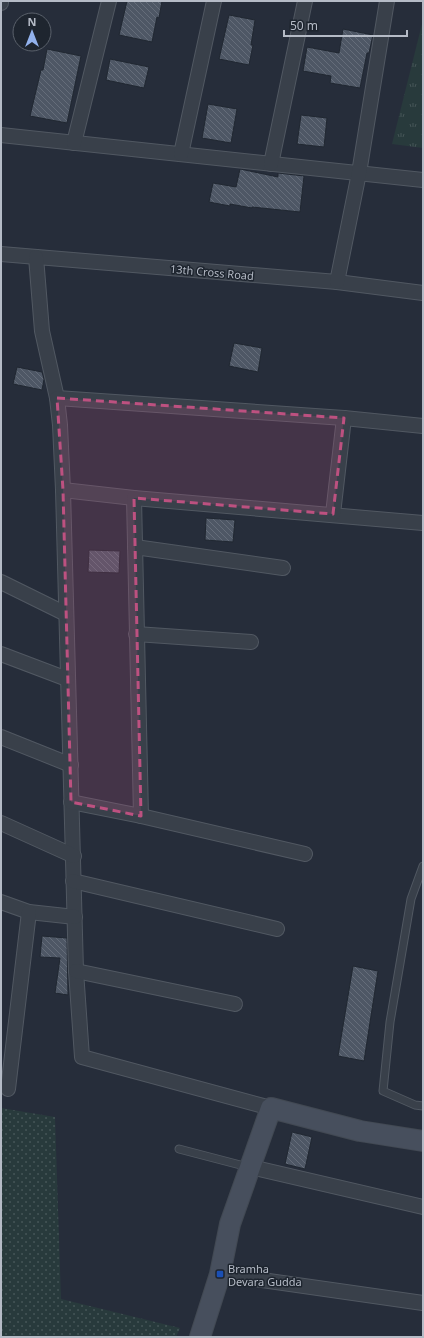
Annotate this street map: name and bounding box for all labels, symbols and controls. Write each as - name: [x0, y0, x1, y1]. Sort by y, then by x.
- north arrow: [12, 12, 52, 52]
- scale bar: [284, 12, 407, 38]
- text: N: [28, 14, 36, 29]
- text: 50 m: [290, 17, 318, 34]
- street label: 13th Cross Road: [170, 261, 254, 283]
- place label: Bramha Devara Gudda: [228, 1261, 302, 1289]
- marker: Bramha Devara Gudda: [215, 1269, 225, 1279]

